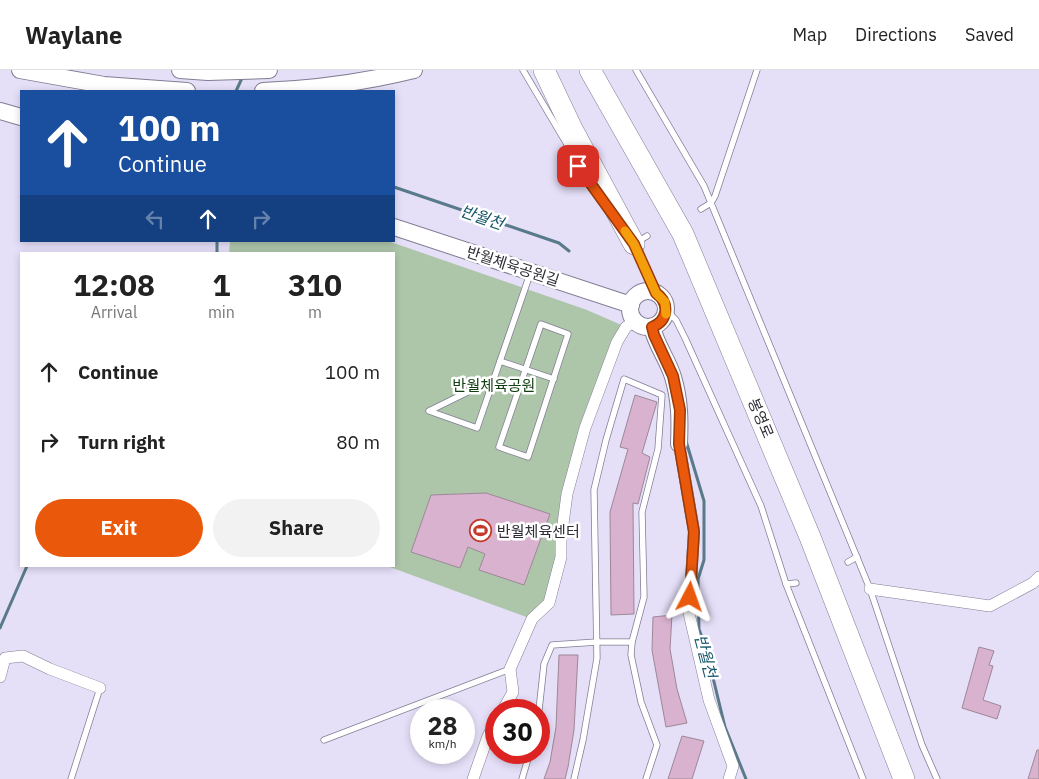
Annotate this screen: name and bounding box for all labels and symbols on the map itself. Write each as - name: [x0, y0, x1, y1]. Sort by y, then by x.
- pin: [557, 145, 599, 187]
- water label: 반월천: [458, 200, 508, 234]
- street label: 반월체육공원길: [464, 242, 562, 290]
- park label: 반월체육공원: [453, 376, 535, 395]
- street label: 봉영로: [744, 395, 778, 441]
- sports icon: 반월체육센터: [469, 519, 493, 543]
- place label: 반월체육센터: [497, 522, 580, 541]
- position arrow: [663, 570, 715, 622]
- water label: 반월천: [691, 632, 722, 682]
- speed limit sign: 30: [485, 699, 550, 764]

